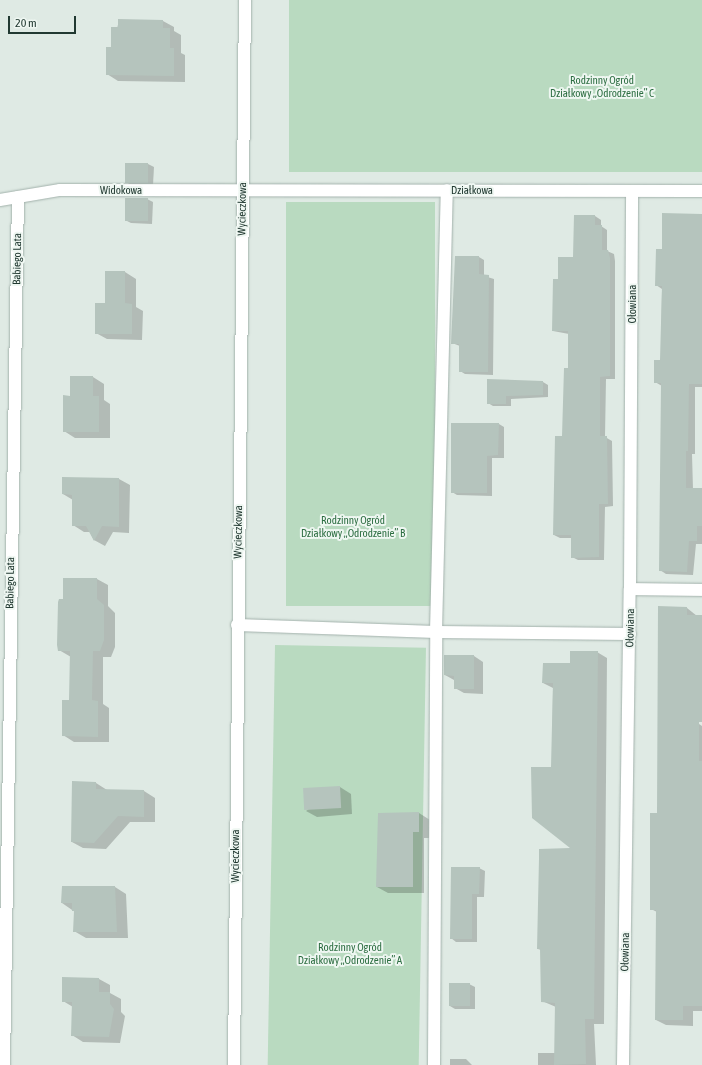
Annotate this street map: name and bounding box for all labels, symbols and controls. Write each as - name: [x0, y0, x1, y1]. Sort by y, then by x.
- scale bar: [10, 8, 78, 34]
- text: 20 m: [15, 16, 37, 30]
- park label: Rodzinny Ogród Działkowy „Odrodzenie” C: [550, 74, 654, 100]
- street label: Wycieczkowa: [235, 182, 249, 236]
- street label: Widokowa: [100, 183, 142, 197]
- street label: Działkowa: [451, 183, 493, 197]
- street label: Babiego Lata: [10, 233, 24, 285]
- street label: Ołowiana: [625, 285, 639, 323]
- street label: Wycieczkowa: [231, 505, 245, 559]
- park label: Rodzinny Ogród Działkowy „Odrodzenie” B: [301, 514, 405, 540]
- street label: Babiego Lata: [3, 557, 17, 609]
- street label: Ołowiana: [623, 608, 637, 648]
- street label: Wycieczkowa: [228, 829, 242, 883]
- street label: Ołowiana: [618, 932, 632, 972]
- park label: Rodzinny Ogród Działkowy „Odrodzenie” A: [298, 941, 402, 967]

